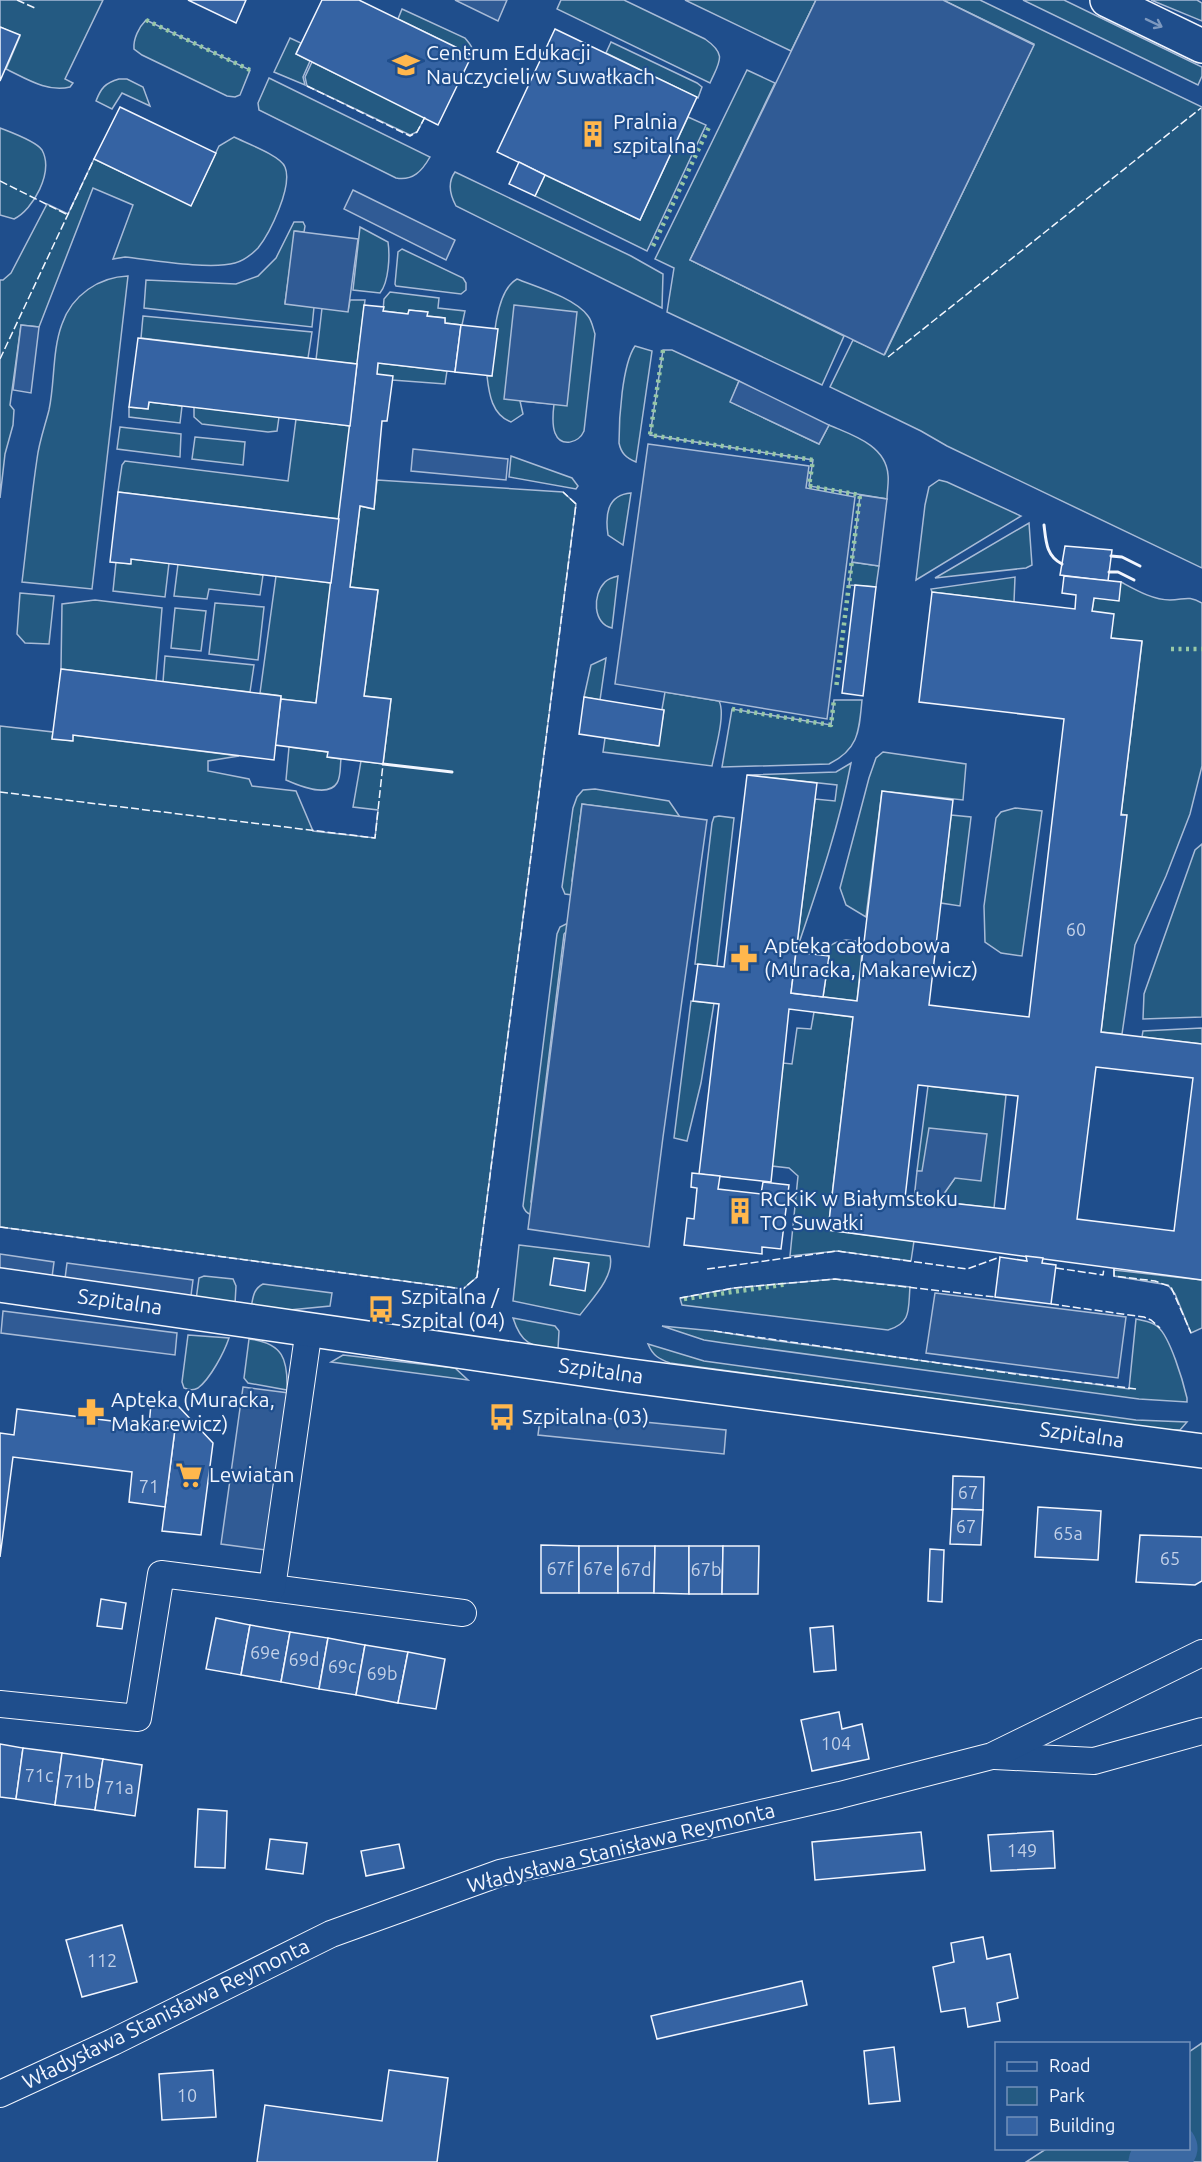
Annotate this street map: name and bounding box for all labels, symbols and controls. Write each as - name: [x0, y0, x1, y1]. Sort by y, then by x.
- one-way arrow: [1145, 18, 1163, 30]
- place label: Centrum Edukacji Nauczycieli w Suwałkach: [426, 40, 655, 88]
- school or university icon: Centrum Edukacji Nauczycieli w Suwałkach: [391, 50, 421, 80]
- place label: Pralnia szpitalna: [613, 109, 696, 157]
- building icon: Pralnia szpitalna: [578, 119, 608, 149]
- house number: 60: [1066, 919, 1086, 939]
- place label: Apteka całodobowa (Muracka, Makarewicz): [764, 933, 978, 981]
- pharmacy icon: Apteka całodobowa (Muracka, Makarewicz): [729, 943, 759, 973]
- place label: RCKiK w Białymstoku TO Suwałki: [760, 1186, 958, 1234]
- building icon: RCKiK w Białymstoku TO Suwałki: [725, 1196, 755, 1226]
- street label: Szpitalna: [76, 1283, 164, 1319]
- place label: Szpitalna / Szpital (04): [401, 1284, 505, 1332]
- bus stop icon: Szpitalna / Szpital (04): [366, 1294, 396, 1324]
- street label: Szpitalna: [557, 1352, 645, 1388]
- place label: Apteka (Muracka, Makarewicz): [111, 1387, 275, 1435]
- pharmacy icon: Apteka (Muracka, Makarewicz): [76, 1397, 106, 1427]
- bus stop icon: Szpitalna (03): [487, 1402, 517, 1432]
- place label: Szpitalna (03): [522, 1404, 649, 1428]
- street label: Szpitalna: [1038, 1416, 1126, 1452]
- supermarket icon: Lewiatan: [174, 1460, 204, 1490]
- place label: Lewiatan: [209, 1462, 294, 1486]
- house number: 71: [139, 1476, 159, 1496]
- house number: 67: [958, 1482, 978, 1502]
- house number: 67: [956, 1516, 976, 1536]
- house number: 65a: [1053, 1523, 1083, 1543]
- house number: 65: [1160, 1548, 1180, 1568]
- house number: 67f: [546, 1558, 574, 1578]
- house number: 67e: [583, 1558, 613, 1578]
- house number: 67d: [621, 1559, 651, 1579]
- house number: 67b: [691, 1559, 721, 1579]
- house number: 69e: [250, 1642, 280, 1662]
- house number: 69d: [289, 1649, 319, 1669]
- house number: 69c: [328, 1656, 356, 1676]
- house number: 69b: [367, 1663, 397, 1683]
- house number: 104: [821, 1733, 851, 1753]
- house number: 71c: [25, 1765, 53, 1785]
- house number: 71b: [64, 1771, 94, 1791]
- house number: 71a: [104, 1777, 134, 1797]
- street label: Władysława Stanisława Reymonta: [464, 1797, 777, 1897]
- house number: 149: [1007, 1840, 1037, 1860]
- street label: Władysława Stanisława Reymonta: [18, 1933, 313, 2093]
- house number: 112: [87, 1950, 117, 1970]
- legend: [995, 2042, 1190, 2150]
- text: Road: [1049, 2055, 1091, 2075]
- house number: 10: [177, 2085, 197, 2105]
- text: Park: [1049, 2085, 1085, 2105]
- text: Building: [1049, 2115, 1115, 2135]

